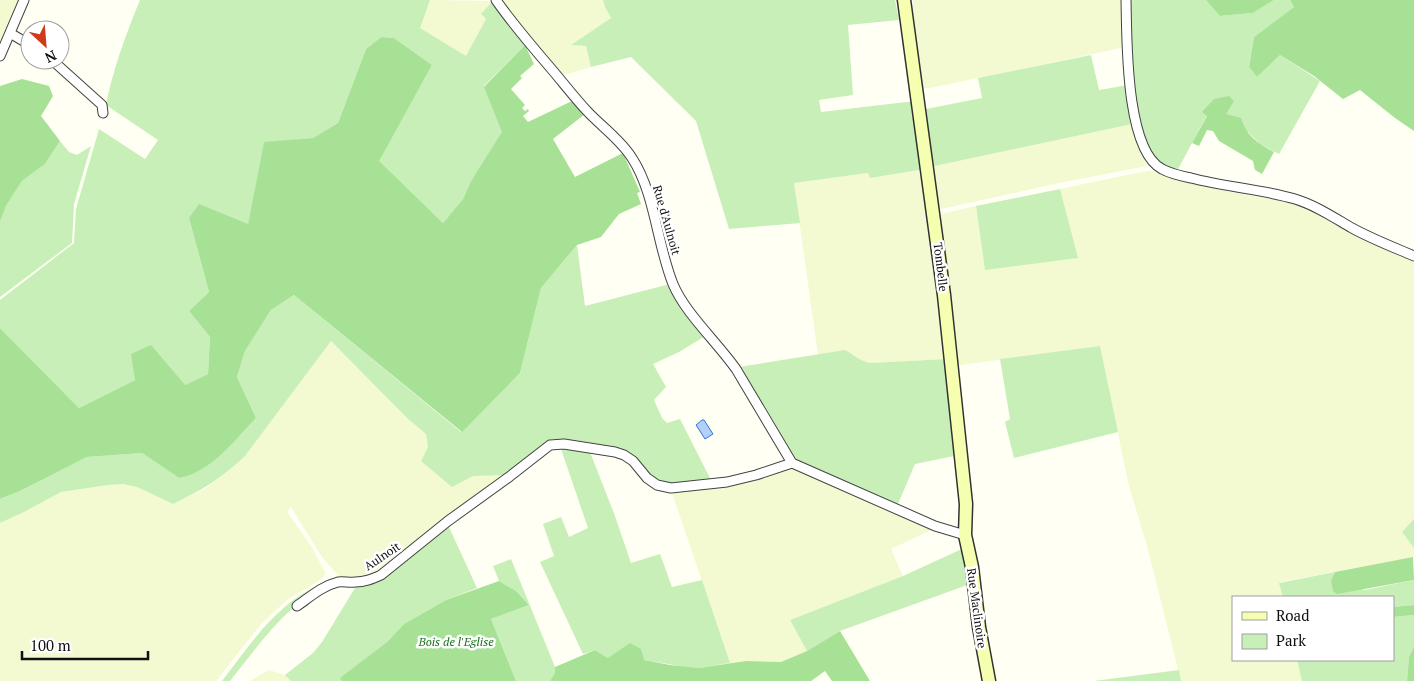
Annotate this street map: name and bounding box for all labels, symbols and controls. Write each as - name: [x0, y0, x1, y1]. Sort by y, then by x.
- north arrow: [20, 20, 70, 70]
- text: N: [42, 46, 60, 68]
- street label: Rue d'Aulnoit: [650, 183, 684, 257]
- street label: Tombelle: [931, 242, 951, 292]
- street label: Aulnoit: [361, 538, 403, 574]
- street label: Rue Maclinoire: [964, 567, 990, 649]
- legend: [1232, 596, 1394, 661]
- text: Road: [1276, 605, 1309, 625]
- scale bar: [22, 628, 149, 660]
- text: Park: [1276, 630, 1306, 650]
- park label: Bois de l'Eglise: [417, 634, 494, 649]
- text: 100 m: [30, 635, 71, 655]

